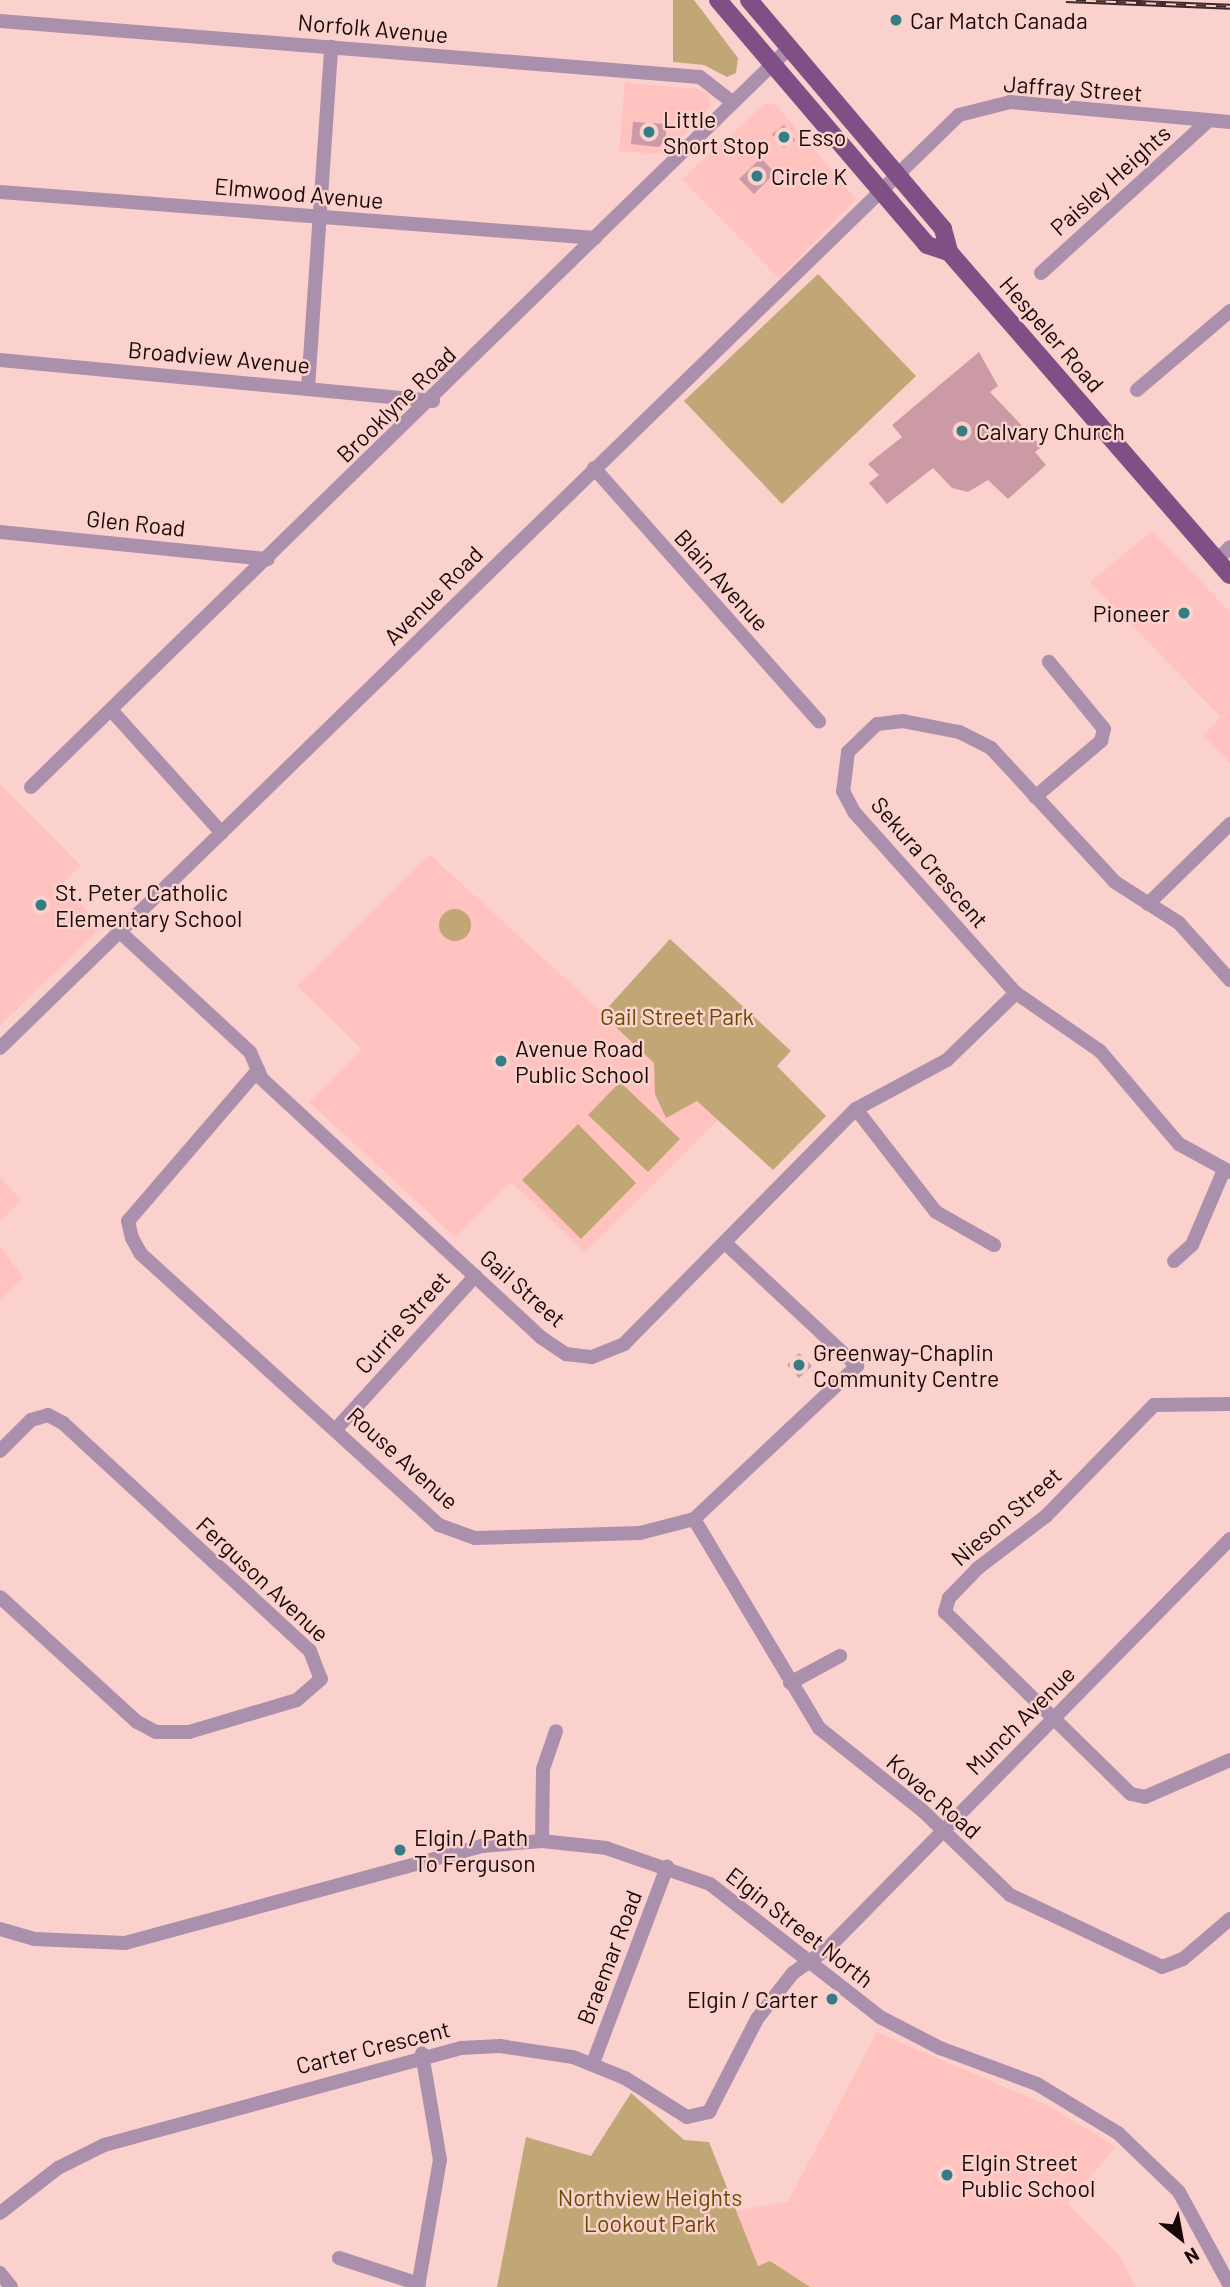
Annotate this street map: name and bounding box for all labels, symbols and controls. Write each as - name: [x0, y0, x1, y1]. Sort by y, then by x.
- place label: Car Match Canada: [910, 6, 1088, 34]
- street label: Norfolk Avenue: [297, 8, 449, 48]
- marker: Car Match Canada: [888, 12, 904, 28]
- street label: Jaffray Street: [1003, 69, 1143, 107]
- place label: Little Short Stop: [663, 105, 770, 159]
- street label: Paisley Heights: [1044, 119, 1176, 241]
- place label: Esso: [798, 123, 846, 151]
- marker: Little Short Stop: [641, 124, 657, 140]
- marker: Esso: [776, 129, 792, 145]
- place label: Circle K: [771, 162, 847, 190]
- marker: Circle K: [749, 168, 765, 184]
- street label: Elmwood Avenue: [213, 172, 385, 214]
- street label: Hespeler Road: [994, 270, 1110, 398]
- street label: Broadview Avenue: [127, 335, 311, 379]
- street label: Brooklyne Road: [331, 340, 461, 468]
- place label: Calvary Church: [976, 417, 1125, 445]
- marker: Calvary Church: [954, 423, 970, 439]
- street label: Glen Road: [85, 504, 187, 542]
- street label: Blain Avenue: [669, 523, 775, 637]
- street label: Avenue Road: [378, 540, 488, 650]
- place label: Pioneer: [1093, 599, 1170, 627]
- marker: Pioneer: [1176, 605, 1192, 621]
- street label: Sekura Crescent: [866, 791, 994, 933]
- place label: St. Peter Catholic Elementary School: [55, 878, 242, 932]
- marker: St. Peter Catholic Elementary School: [33, 897, 49, 913]
- park label: Gail Street Park: [600, 1002, 754, 1030]
- place label: Avenue Road Public School: [515, 1034, 649, 1088]
- marker: Avenue Road Public School: [493, 1053, 509, 1069]
- street label: Gail Street: [475, 1243, 571, 1333]
- street label: Currie Street: [349, 1265, 455, 1379]
- place label: Greenway-Chaplin Community Centre: [813, 1338, 999, 1392]
- marker: Greenway-Chaplin Community Centre: [791, 1357, 807, 1373]
- street label: Rouse Avenue: [342, 1401, 464, 1515]
- street label: Nieson Street: [945, 1461, 1067, 1571]
- street label: Ferguson Avenue: [191, 1511, 335, 1647]
- street label: Munch Avenue: [960, 1660, 1080, 1780]
- street label: Kovac Road: [881, 1748, 987, 1844]
- place label: Elgin / Path To Ferguson: [414, 1823, 536, 1877]
- marker: Elgin / Path To Ferguson: [392, 1842, 408, 1858]
- street label: Elgin Street North: [721, 1861, 879, 1993]
- street label: Braemar Road: [571, 1886, 647, 2028]
- place label: Elgin / Carter: [687, 1985, 818, 2013]
- marker: Elgin / Carter: [824, 1991, 840, 2007]
- street label: Carter Crescent: [293, 2015, 453, 2079]
- place label: Elgin Street Public School: [961, 2148, 1095, 2202]
- marker: Elgin Street Public School: [939, 2167, 955, 2183]
- park label: Northview Heights Lookout Park: [558, 2183, 742, 2237]
- north arrow: [1146, 2203, 1216, 2273]
- text: N: [1181, 2243, 1203, 2270]

